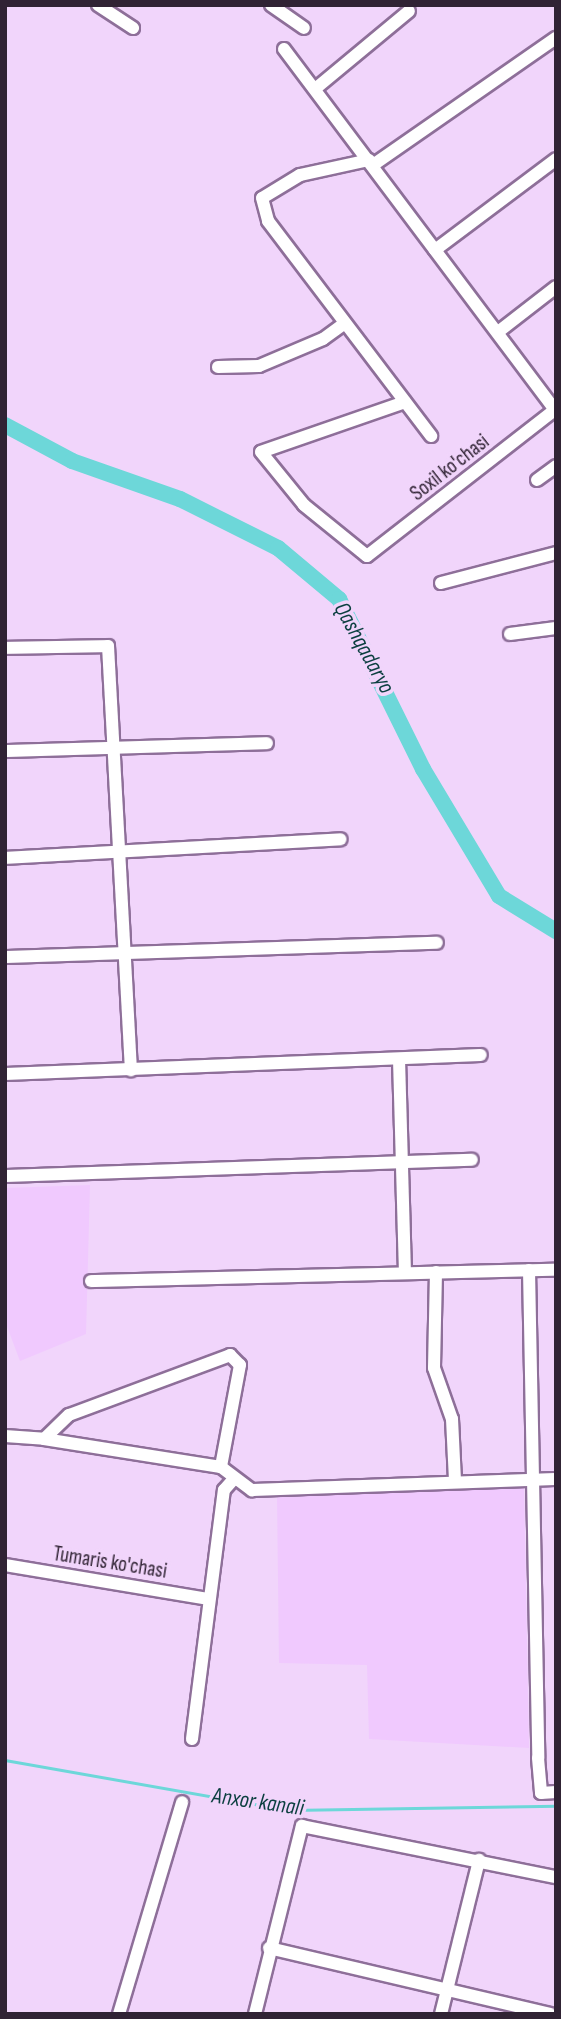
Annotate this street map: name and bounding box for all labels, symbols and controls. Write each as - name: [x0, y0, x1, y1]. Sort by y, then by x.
- street label: Soxil ko'chasi: [406, 429, 494, 507]
- water label: Qashqadaryo: [328, 598, 400, 698]
- street label: Tumaris ko'chasi: [51, 1542, 169, 1584]
- water label: Anxor kanali: [210, 1782, 306, 1822]

